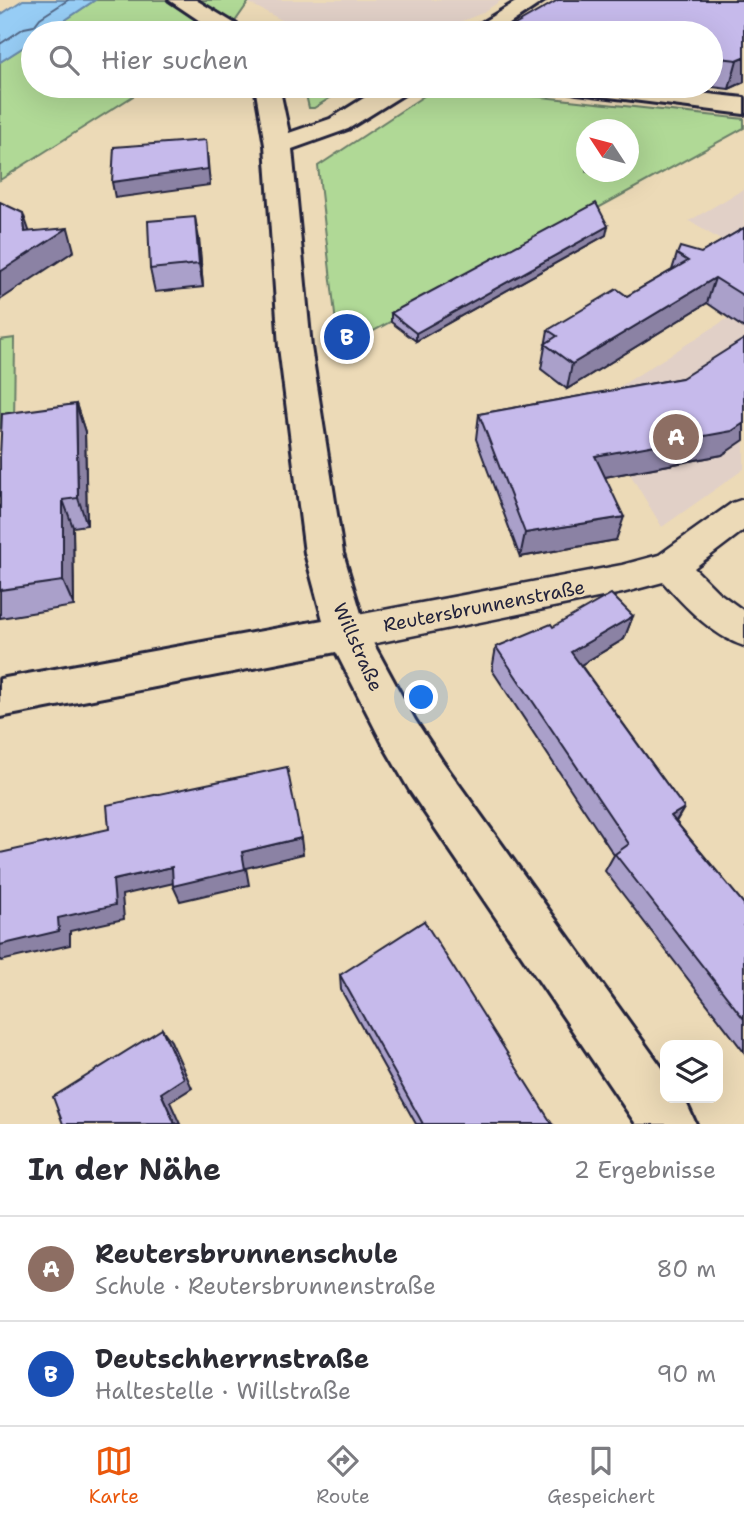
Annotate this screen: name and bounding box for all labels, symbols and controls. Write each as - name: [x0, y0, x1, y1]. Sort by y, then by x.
- search box: [21, 21, 723, 98]
- icon: search: [45, 41, 83, 79]
- text: Hier suchen: [101, 42, 248, 77]
- north arrow: [576, 119, 639, 182]
- pin: B: [324, 311, 370, 363]
- pin: A: [653, 411, 699, 463]
- street label: Reutersbrunnenstraße: [381, 574, 587, 638]
- street label: Willstraße: [327, 599, 389, 695]
- your location: [404, 680, 438, 714]
- map controls: [660, 1040, 723, 1103]
- button: layers: [660, 1040, 723, 1103]
- text: In der Nähe: [28, 1149, 221, 1190]
- text: 2 Ergebnisse: [574, 1155, 716, 1185]
- text: Reutersbrunnenschule: [95, 1236, 398, 1271]
- text: A: [42, 1254, 60, 1284]
- text: 80 m: [657, 1254, 716, 1284]
- text: Schule · Reutersbrunnenstraße: [95, 1271, 436, 1301]
- text: Deutschherrnstraße: [95, 1341, 369, 1376]
- text: B: [44, 1359, 58, 1389]
- text: 90 m: [656, 1359, 716, 1389]
- text: Haltestelle · Willstraße: [95, 1376, 351, 1406]
- tab: Karte: [89, 1442, 139, 1509]
- tab: Route: [316, 1442, 370, 1509]
- tab: Gespeichert: [547, 1442, 655, 1509]

